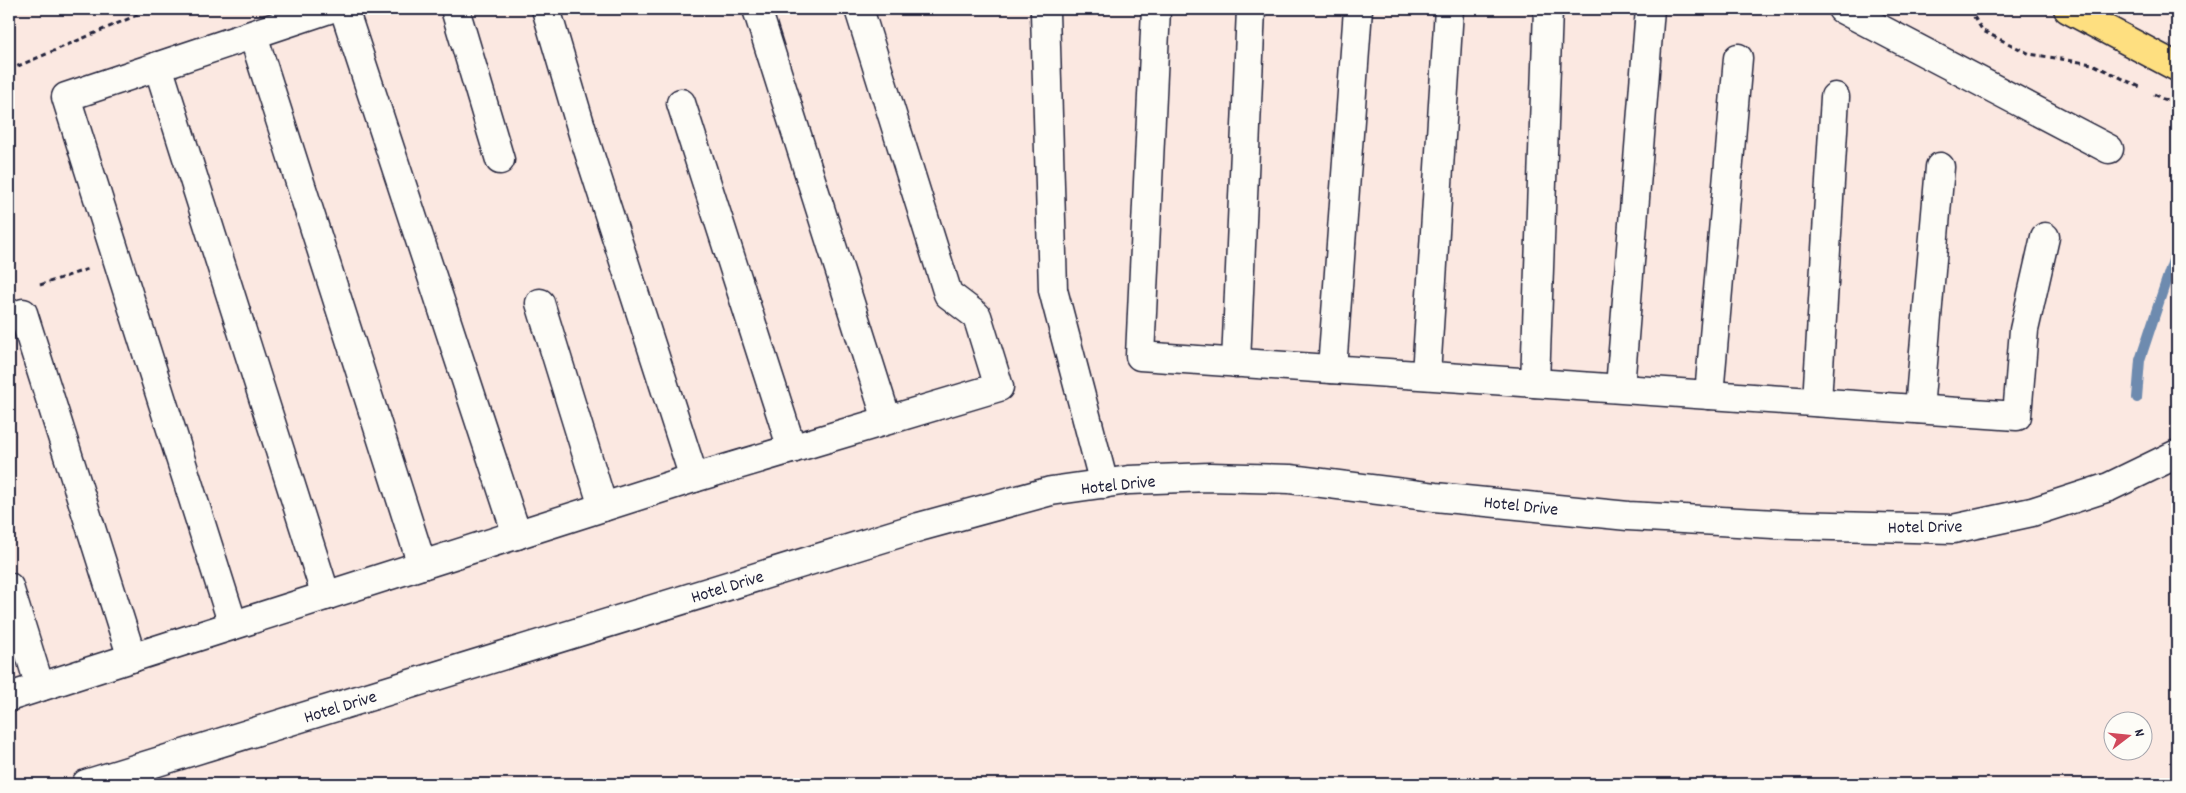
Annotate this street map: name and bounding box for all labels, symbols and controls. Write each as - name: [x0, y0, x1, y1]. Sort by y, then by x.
- street label: Hotel Drive: [1080, 470, 1157, 503]
- street label: Hotel Drive: [1482, 491, 1559, 524]
- street label: Hotel Drive: [1887, 515, 1963, 542]
- street label: Hotel Drive: [688, 565, 767, 611]
- street label: Hotel Drive: [301, 685, 380, 731]
- north arrow: [2104, 710, 2154, 760]
- text: N: [2128, 727, 2149, 739]

